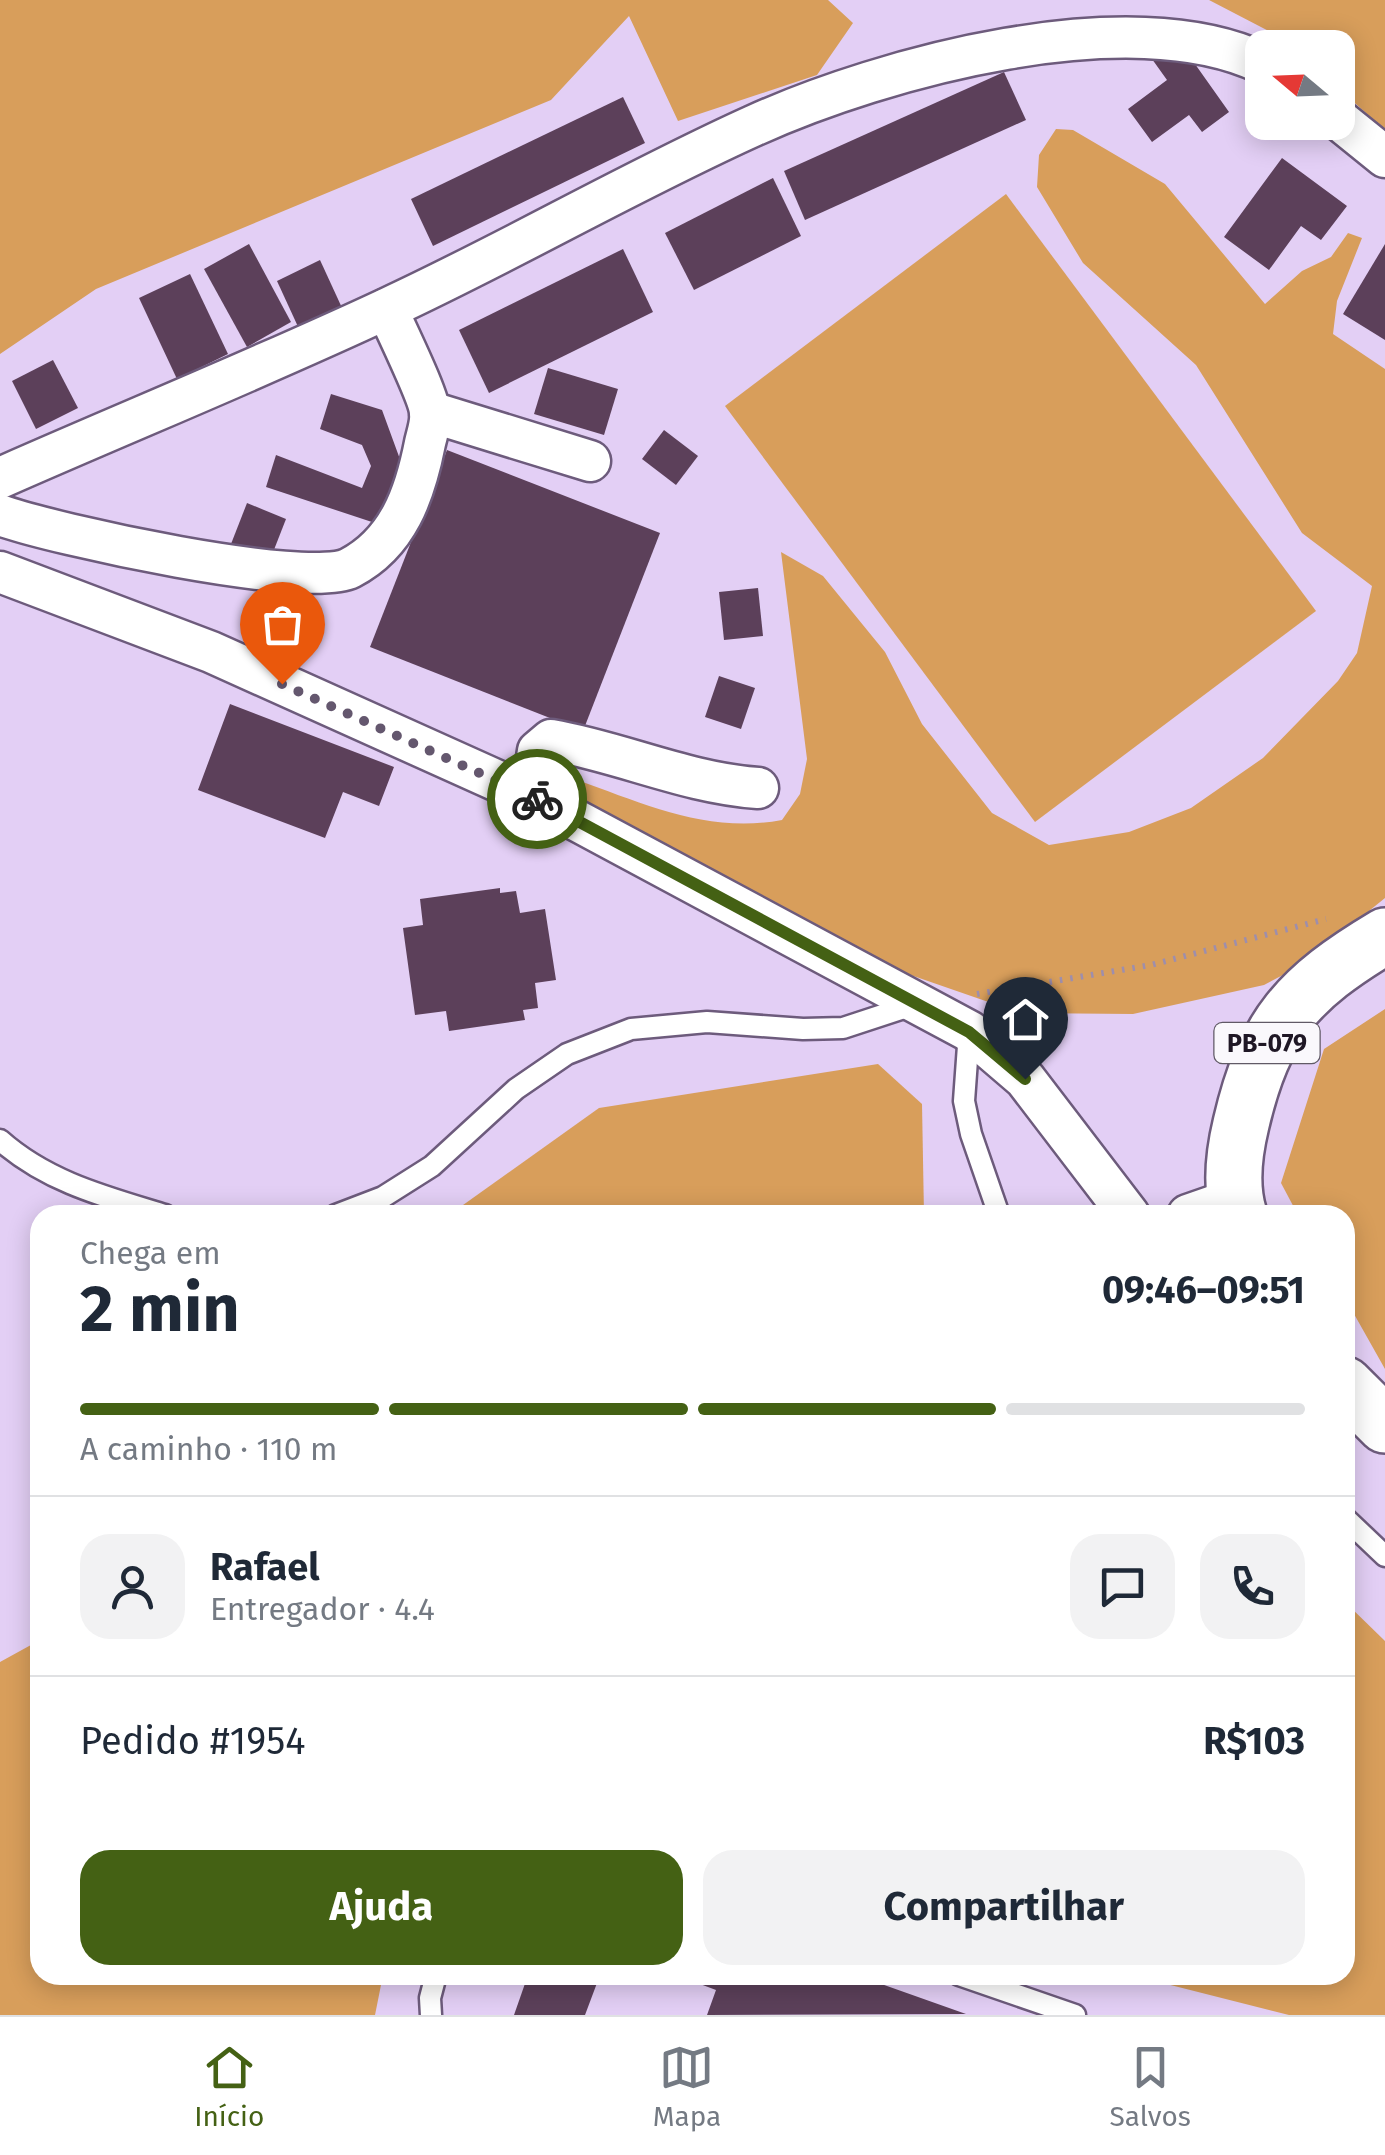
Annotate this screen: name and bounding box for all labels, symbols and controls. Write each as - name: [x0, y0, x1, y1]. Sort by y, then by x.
- north arrow: [1245, 30, 1355, 140]
- map controls: [1245, 30, 1355, 140]
- pin: [240, 582, 325, 685]
- icon: bag: [255, 597, 310, 652]
- courier: [487, 749, 587, 849]
- icon: bike: [510, 772, 565, 827]
- pin: [983, 977, 1068, 1080]
- icon: home: [998, 992, 1053, 1047]
- road number: PB-079: [1214, 1023, 1320, 1063]
- text: Chega em: [80, 1234, 221, 1272]
- text: 09:46–09:51: [1102, 1267, 1305, 1313]
- text: 2 min: [80, 1270, 240, 1348]
- text: A caminho · 110 m: [80, 1430, 338, 1468]
- button: person: [80, 1534, 185, 1639]
- button: chat: [1070, 1534, 1175, 1639]
- button: phone: [1200, 1534, 1305, 1639]
- text: Rafael: [210, 1544, 320, 1590]
- text: Entregador · 4.4: [210, 1590, 435, 1628]
- text: Pedido #1954: [80, 1718, 305, 1764]
- text: R$103: [1203, 1718, 1305, 1764]
- button: Ajuda: [80, 1850, 683, 1965]
- button: Compartilhar: [703, 1850, 1305, 1965]
- tab: Início: [194, 2040, 264, 2133]
- tab: Mapa: [653, 2040, 721, 2133]
- tab: Salvos: [1110, 2040, 1191, 2133]

